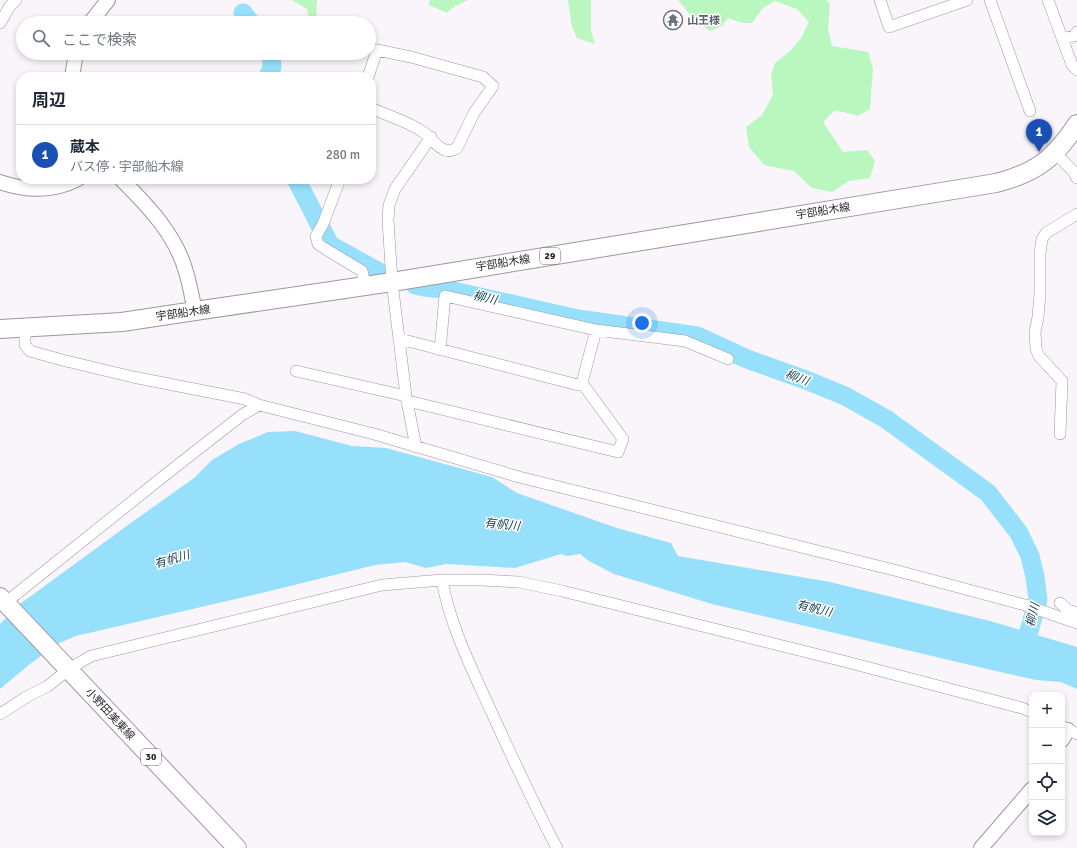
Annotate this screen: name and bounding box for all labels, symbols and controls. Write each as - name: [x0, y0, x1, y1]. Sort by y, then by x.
- temple icon: 山王様: [662, 9, 684, 31]
- place label: 山王様: [687, 14, 720, 27]
- search box: [16, 16, 376, 60]
- icon: search: [30, 27, 52, 49]
- text: ここで検索: [62, 31, 137, 49]
- text: 周辺: [32, 90, 66, 111]
- pin: 1: [1026, 119, 1052, 152]
- text: 蔵本: [70, 138, 100, 156]
- text: 1: [41, 147, 49, 163]
- text: 280 m: [326, 147, 360, 163]
- text: バス停 · 宇部船木線: [70, 159, 184, 175]
- street label: 宇部船木線: [795, 200, 851, 222]
- road number: 29: [540, 248, 560, 264]
- street label: 宇部船木線: [475, 252, 531, 274]
- water label: 柳川: [472, 288, 500, 308]
- street label: 宇部船木線: [155, 303, 211, 323]
- your location: [632, 313, 652, 333]
- water label: 柳川: [783, 367, 813, 390]
- water label: 有帆川: [483, 516, 523, 535]
- water label: 有帆川: [153, 547, 193, 572]
- water label: 有帆川: [795, 598, 835, 621]
- water label: 柳川: [1023, 600, 1043, 628]
- street label: 小野田美東線: [83, 685, 137, 743]
- map controls: [1029, 692, 1065, 836]
- button: +: [1029, 692, 1065, 728]
- button: −: [1029, 728, 1065, 764]
- road number: 30: [141, 749, 161, 765]
- button: locate: [1029, 764, 1065, 800]
- button: layers: [1029, 800, 1065, 836]

